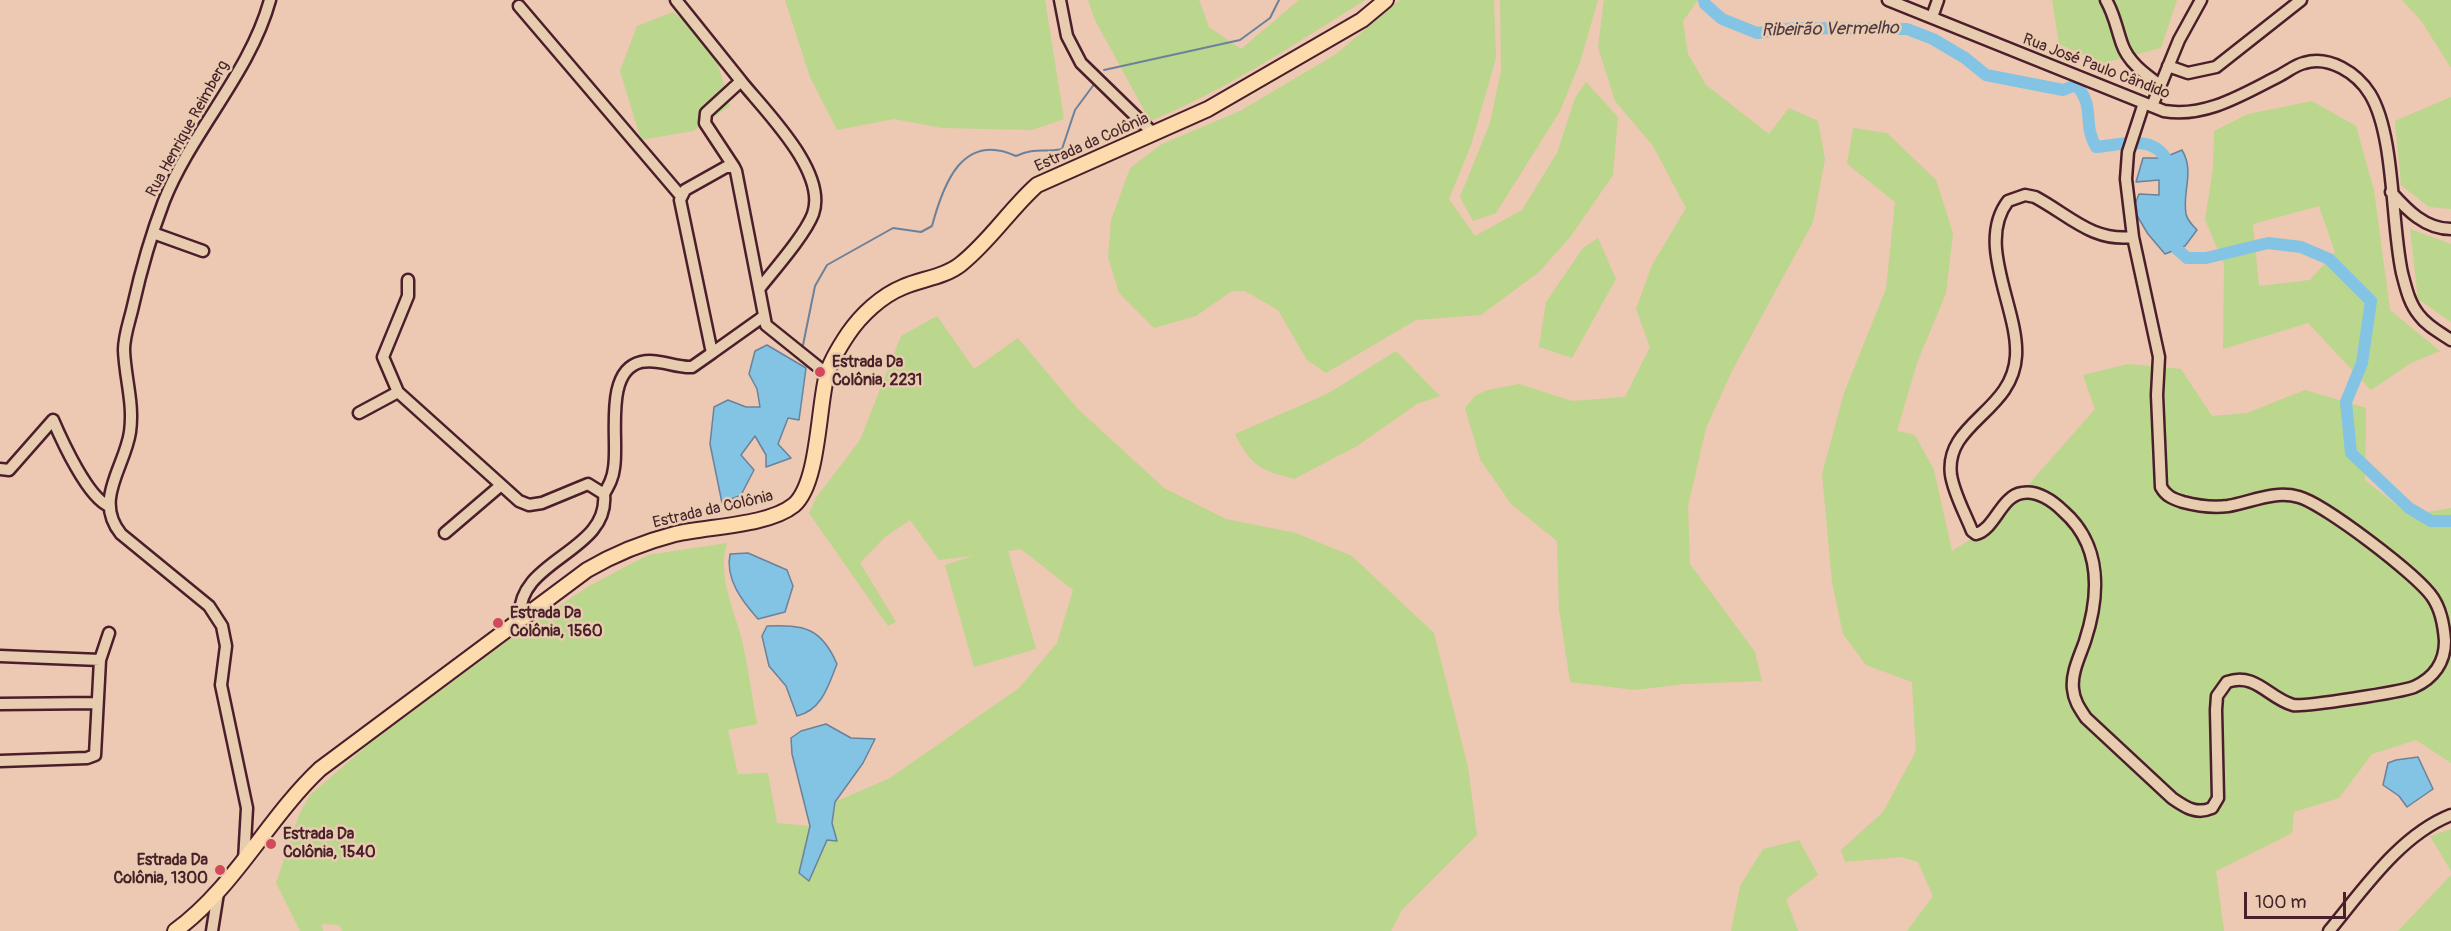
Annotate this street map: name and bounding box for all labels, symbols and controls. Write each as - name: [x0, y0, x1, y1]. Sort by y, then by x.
- water label: Ribeirão Vermelho: [1761, 18, 1899, 42]
- street label: Rua José Paulo Cândido: [2020, 30, 2172, 104]
- street label: Rua Henrique Reimberg: [142, 57, 234, 201]
- street label: Estrada da Colônia: [1032, 109, 1152, 177]
- place label: Estrada Da Colônia, 2231: [832, 353, 922, 391]
- marker: Estrada Da Colônia, 2231: [813, 365, 827, 379]
- street label: Estrada da Colônia: [651, 487, 775, 533]
- place label: Estrada Da Colônia, 1560: [510, 604, 603, 642]
- marker: Estrada Da Colônia, 1560: [491, 616, 505, 630]
- place label: Estrada Da Colônia, 1540: [283, 825, 376, 863]
- marker: Estrada Da Colônia, 1540: [264, 837, 278, 851]
- place label: Estrada Da Colônia, 1300: [113, 851, 208, 889]
- marker: Estrada Da Colônia, 1300: [213, 863, 227, 877]
- scale bar: [2247, 880, 2349, 918]
- text: 100 m: [2255, 891, 2307, 914]

